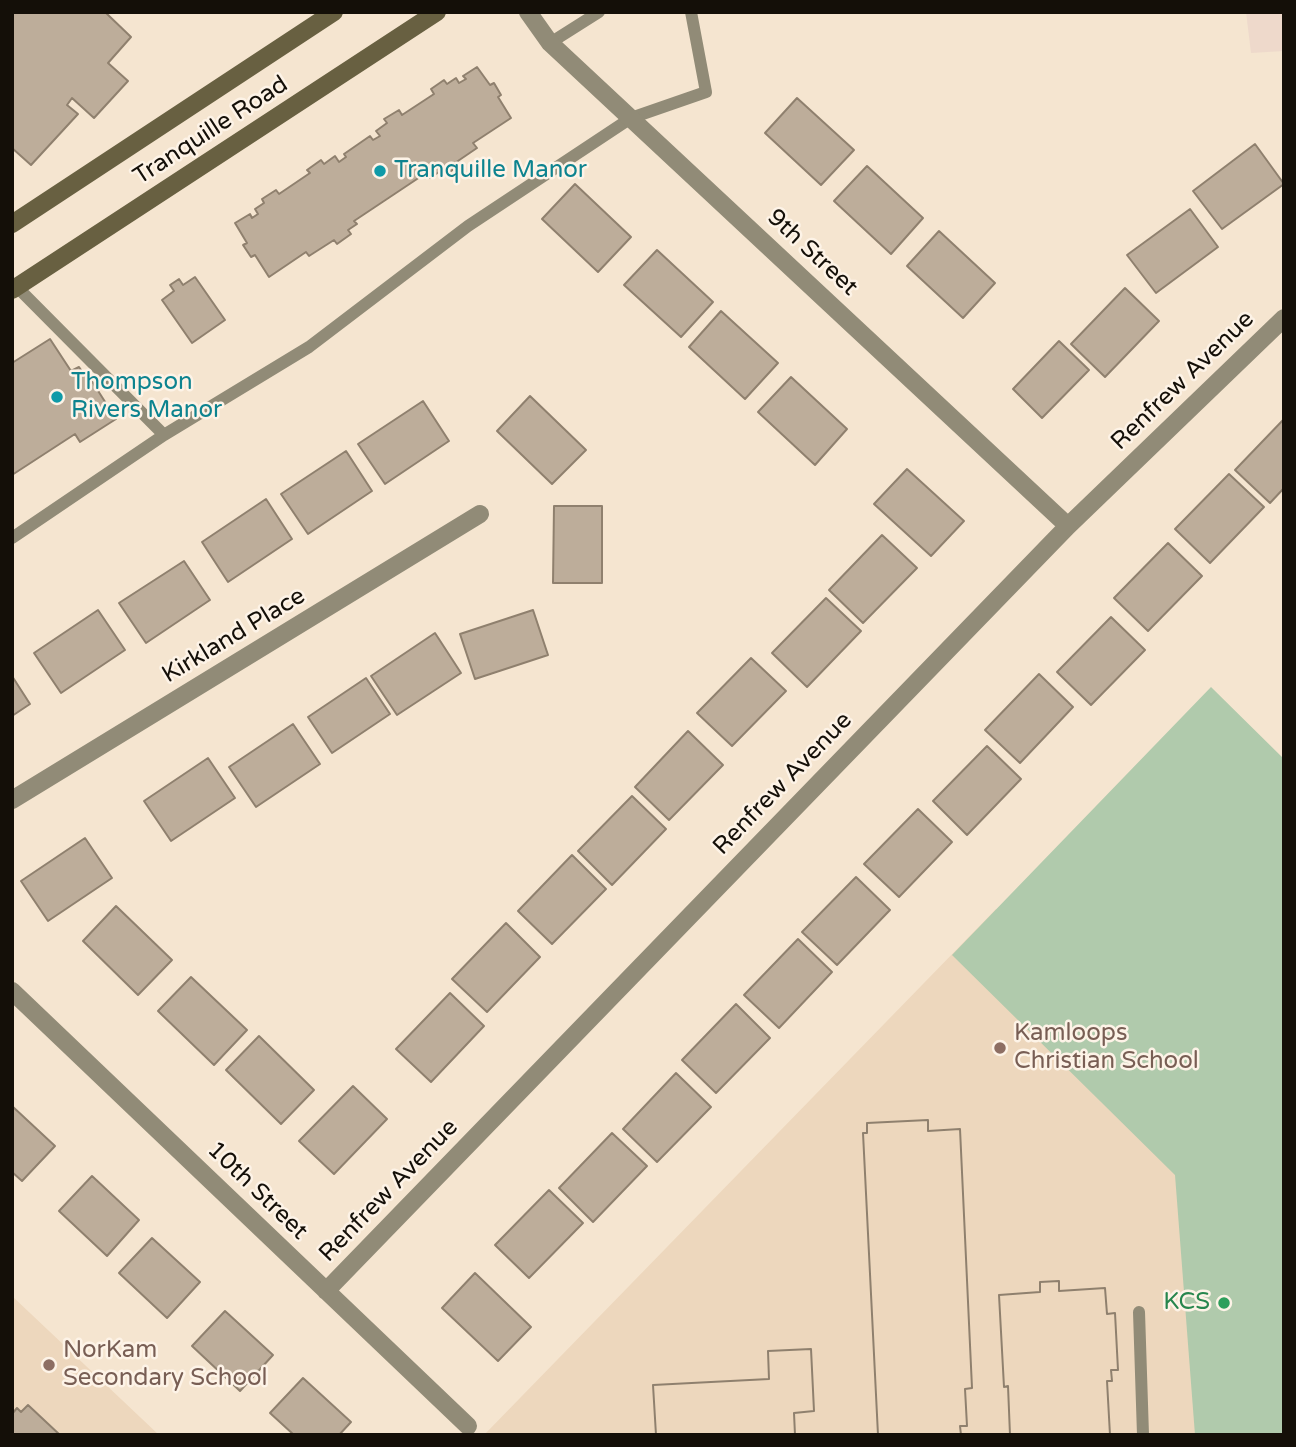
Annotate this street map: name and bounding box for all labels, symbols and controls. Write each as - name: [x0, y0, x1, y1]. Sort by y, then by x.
- street label: Tranquille Road: [128, 70, 294, 192]
- place label: Tranquille Manor: [394, 157, 587, 185]
- marker: Tranquille Manor: [372, 163, 388, 179]
- street label: 9th Street: [761, 204, 863, 302]
- street label: Renfrew Avenue: [1106, 305, 1260, 457]
- place label: Thompson Rivers Manor: [71, 369, 222, 425]
- marker: Thompson Rivers Manor: [49, 389, 65, 405]
- street label: Kirkland Place: [157, 582, 311, 690]
- street label: Renfrew Avenue: [707, 707, 859, 861]
- place label: Kamloops Christian School: [1014, 1020, 1199, 1076]
- marker: Kamloops Christian School: [992, 1040, 1008, 1056]
- street label: Renfrew Avenue: [313, 1114, 465, 1268]
- street label: 10th Street: [201, 1136, 313, 1246]
- place label: KCS: [1163, 1289, 1210, 1317]
- marker: KCS: [1216, 1295, 1232, 1311]
- place label: NorKam Secondary School: [63, 1337, 268, 1393]
- marker: NorKam Secondary School: [41, 1357, 57, 1373]

